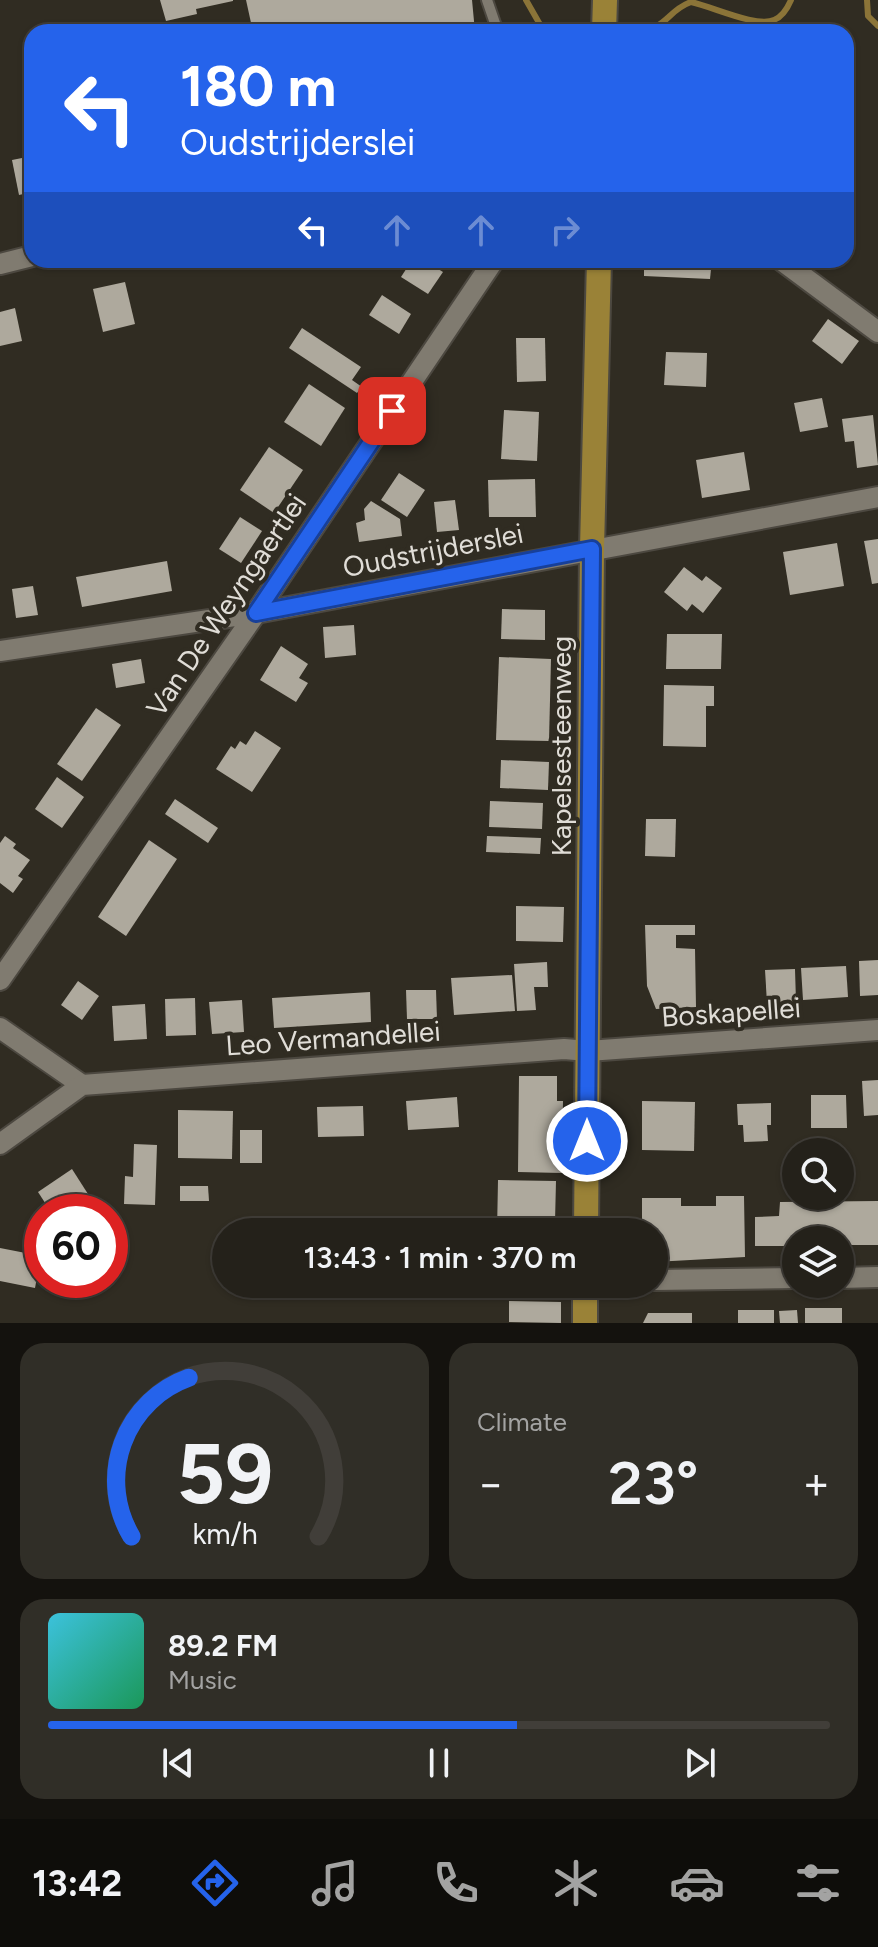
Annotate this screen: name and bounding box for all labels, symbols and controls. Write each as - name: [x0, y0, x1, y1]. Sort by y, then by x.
- text: 180 m: [180, 53, 336, 120]
- icon: left: [48, 56, 152, 160]
- text: Oudstrijderslei: [180, 121, 415, 164]
- icon: left: [291, 208, 335, 252]
- icon: ahead: [375, 208, 419, 252]
- icon: ahead: [459, 208, 503, 252]
- icon: right: [543, 208, 587, 252]
- pin: [358, 377, 426, 445]
- icon: arrive: [370, 389, 414, 433]
- street label: Van De Weyngaertlei: [139, 487, 313, 723]
- street label: Oudstrijderslei: [340, 516, 526, 584]
- street label: Kapelsesteenweg: [544, 636, 578, 856]
- street label: Boskapellei: [660, 990, 802, 1034]
- street label: Leo Vermandellei: [224, 1014, 442, 1062]
- position arrow: [545, 1099, 629, 1183]
- map controls: [782, 1138, 854, 1298]
- button: search: [782, 1138, 854, 1210]
- speed limit sign: 60: [24, 1194, 128, 1298]
- button: layers: [782, 1226, 854, 1298]
- text: 13:43 · 1 min · 370 m: [304, 1239, 576, 1276]
- text: Climate: [477, 1406, 567, 1438]
- text: 59: [176, 1424, 273, 1524]
- text: 23°: [609, 1447, 698, 1519]
- text: −: [477, 1457, 504, 1510]
- text: +: [803, 1457, 830, 1510]
- text: km/h: [192, 1517, 257, 1551]
- text: 89.2 FM: [168, 1627, 278, 1664]
- text: Music: [168, 1664, 237, 1696]
- icon: previous: [156, 1741, 200, 1785]
- icon: pause: [417, 1741, 461, 1785]
- icon: next: [678, 1741, 722, 1785]
- icon: directions: [187, 1855, 243, 1911]
- icon: music: [307, 1855, 363, 1911]
- icon: phone: [428, 1855, 484, 1911]
- icon: climate: [548, 1855, 604, 1911]
- icon: car: [669, 1855, 725, 1911]
- icon: filters: [790, 1855, 846, 1911]
- text: 13:42: [32, 1862, 122, 1905]

